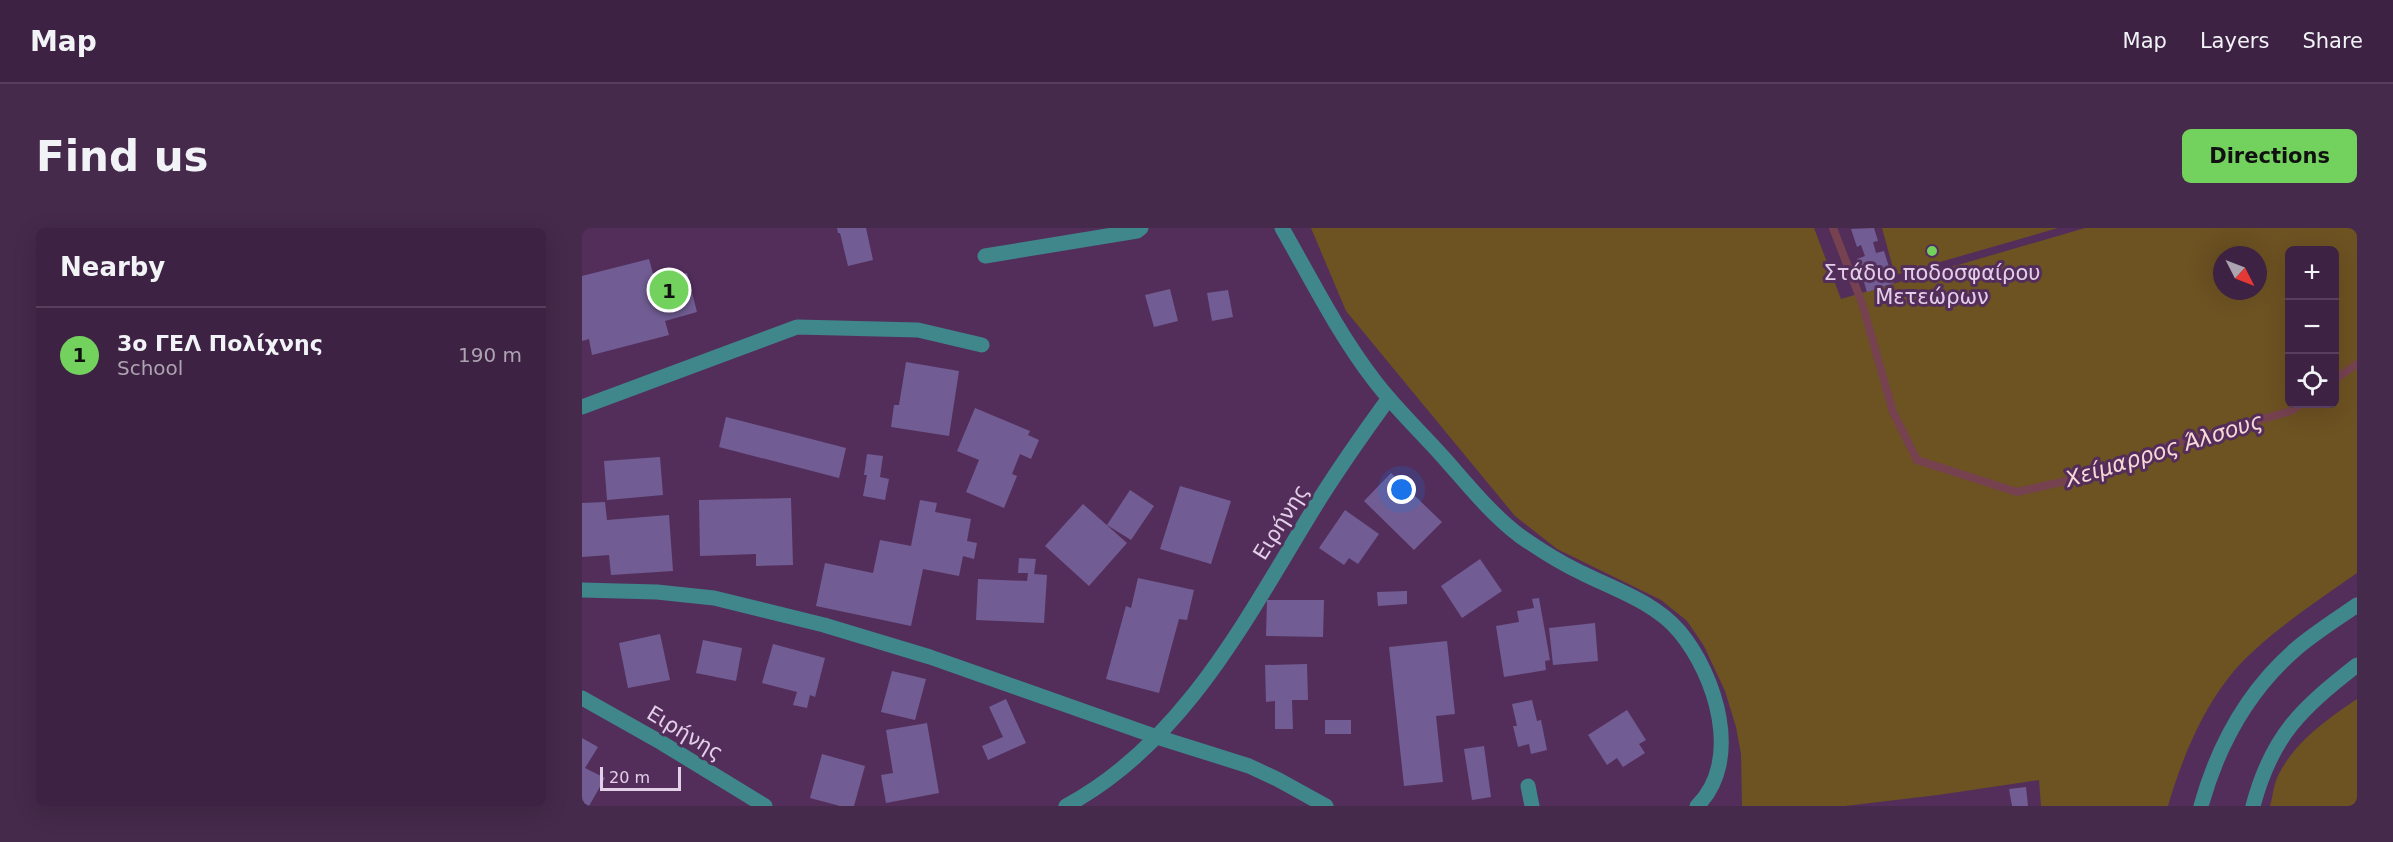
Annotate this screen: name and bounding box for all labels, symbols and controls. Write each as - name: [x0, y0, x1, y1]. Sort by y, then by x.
- text: Map: [30, 25, 97, 58]
- text: Map: [2123, 29, 2167, 53]
- text: Layers: [2200, 29, 2269, 53]
- text: Share: [2302, 29, 2363, 53]
- button: Directions: [2182, 129, 2357, 183]
- text: Find us: [36, 132, 209, 181]
- marker: Στάδιο ποδοσφαίρου Μετεώρων: [1925, 244, 1939, 258]
- north arrow: [2213, 246, 2267, 300]
- map controls: [2285, 246, 2339, 408]
- button: +: [2285, 246, 2339, 300]
- text: Nearby: [60, 252, 165, 282]
- place label: Στάδιο ποδοσφαίρου Μετεώρων: [1824, 261, 2040, 309]
- pin: 1: [650, 268, 688, 312]
- button: −: [2285, 300, 2339, 354]
- text: 3o ΓΕΛ Πολίχνης: [117, 331, 323, 356]
- text: 1: [73, 343, 86, 367]
- text: 190 m: [458, 343, 522, 367]
- button: locate: [2285, 354, 2339, 408]
- text: School: [117, 356, 183, 380]
- water label: Χείμαρρος Άλσους: [2061, 408, 2266, 492]
- your location: [1387, 475, 1416, 504]
- street label: Ειρήνης: [1248, 480, 1314, 564]
- street label: Ειρήνης: [643, 701, 727, 765]
- scale bar: [600, 764, 681, 792]
- text: 20 m: [609, 768, 650, 787]

